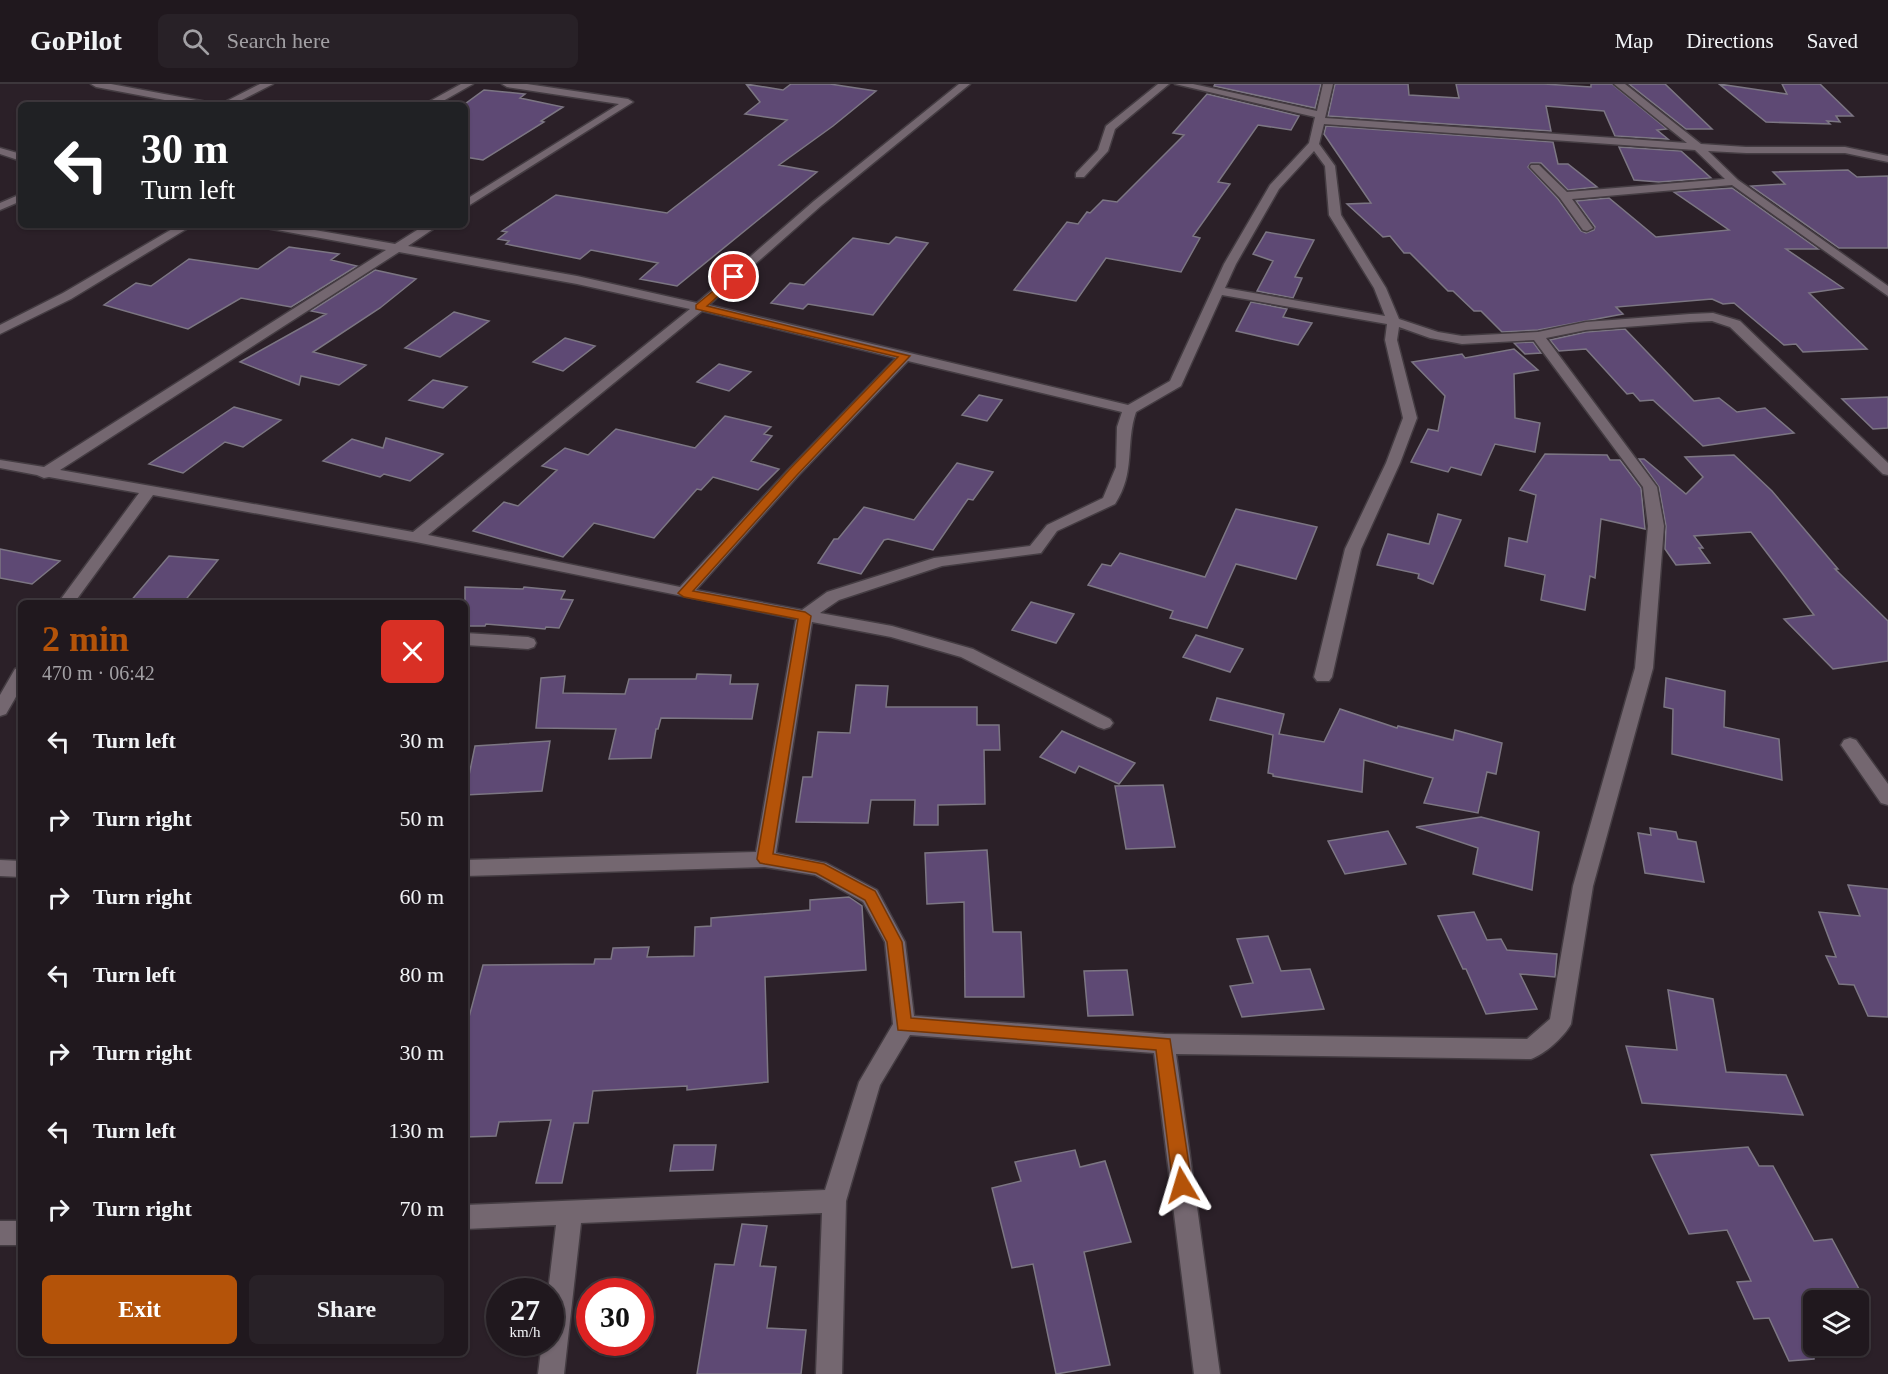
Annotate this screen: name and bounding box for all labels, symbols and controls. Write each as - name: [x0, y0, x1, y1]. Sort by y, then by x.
- search box: [158, 14, 578, 68]
- text: GoPilot: [30, 25, 122, 56]
- icon: search: [179, 25, 212, 58]
- text: Search here: [227, 28, 330, 53]
- text: Map: [1615, 29, 1653, 53]
- text: Directions: [1686, 29, 1774, 53]
- text: Saved: [1807, 29, 1858, 53]
- icon: left: [42, 126, 120, 204]
- text: 30 m: [141, 126, 229, 172]
- text: Turn left: [141, 175, 235, 205]
- pin: [708, 251, 759, 302]
- icon: arrive: [717, 260, 750, 293]
- text: 2 min: [42, 619, 129, 659]
- button: close: [381, 620, 444, 683]
- text: 470 m · 06:42: [42, 662, 155, 684]
- icon: left: [42, 725, 75, 758]
- text: Turn left: [93, 728, 176, 753]
- text: 30 m: [399, 728, 444, 753]
- icon: right: [42, 803, 75, 836]
- text: Turn right: [93, 806, 192, 831]
- text: 50 m: [399, 806, 444, 831]
- icon: right: [42, 881, 75, 914]
- text: Turn right: [93, 884, 192, 909]
- text: 60 m: [399, 884, 444, 909]
- icon: left: [42, 959, 75, 992]
- text: Turn left: [93, 962, 176, 987]
- text: 80 m: [399, 962, 444, 987]
- icon: right: [42, 1037, 75, 1070]
- text: Turn right: [93, 1040, 192, 1065]
- text: 30 m: [399, 1040, 444, 1065]
- icon: left: [42, 1115, 75, 1148]
- text: Turn left: [93, 1118, 176, 1143]
- text: 130 m: [388, 1118, 444, 1143]
- position arrow: [1150, 1153, 1214, 1217]
- icon: right: [42, 1193, 75, 1226]
- text: Turn right: [93, 1196, 192, 1221]
- text: 70 m: [399, 1196, 444, 1221]
- button: Exit: [42, 1275, 237, 1344]
- button: Share: [249, 1275, 444, 1344]
- speed limit sign: 30: [576, 1278, 654, 1356]
- map controls: [1803, 1290, 1869, 1356]
- button: layers: [1803, 1290, 1869, 1356]
- text: 27: [510, 1293, 540, 1326]
- text: km/h: [510, 1324, 540, 1340]

